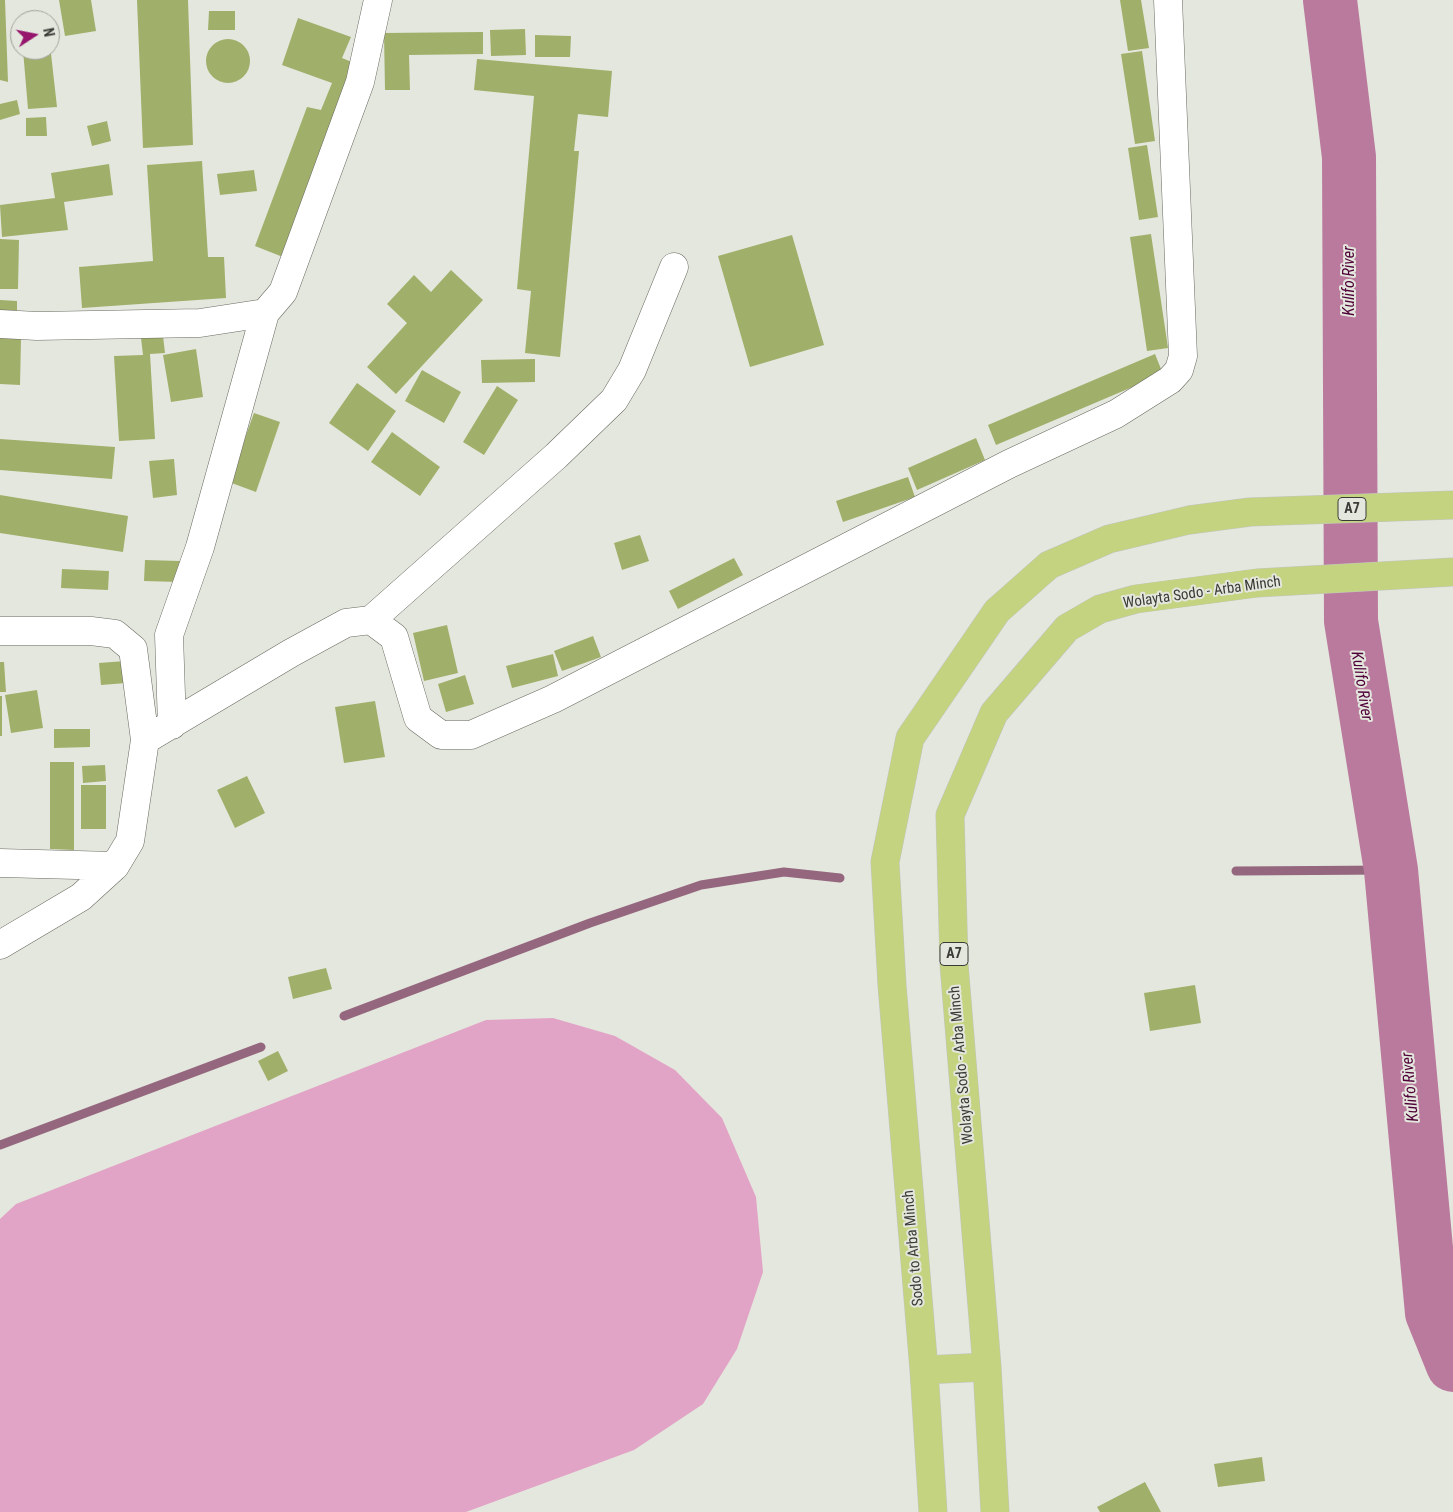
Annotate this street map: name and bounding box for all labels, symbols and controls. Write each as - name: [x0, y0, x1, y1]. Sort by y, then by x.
- north arrow: [10, 10, 60, 60]
- text: N: [40, 27, 57, 38]
- water label: Kulifo River: [1340, 246, 1360, 316]
- road number: A7: [1338, 498, 1366, 520]
- street label: Wolayta Sodo - Arba Minch: [1122, 573, 1282, 613]
- water label: Kulifo River: [1346, 650, 1376, 722]
- road number: A7: [940, 942, 968, 966]
- street label: Wolayta Sodo - Arba Minch: [946, 985, 978, 1145]
- water label: Kulifo River: [1398, 1052, 1424, 1122]
- street label: Sodo to Arba Minch: [900, 1189, 928, 1307]

